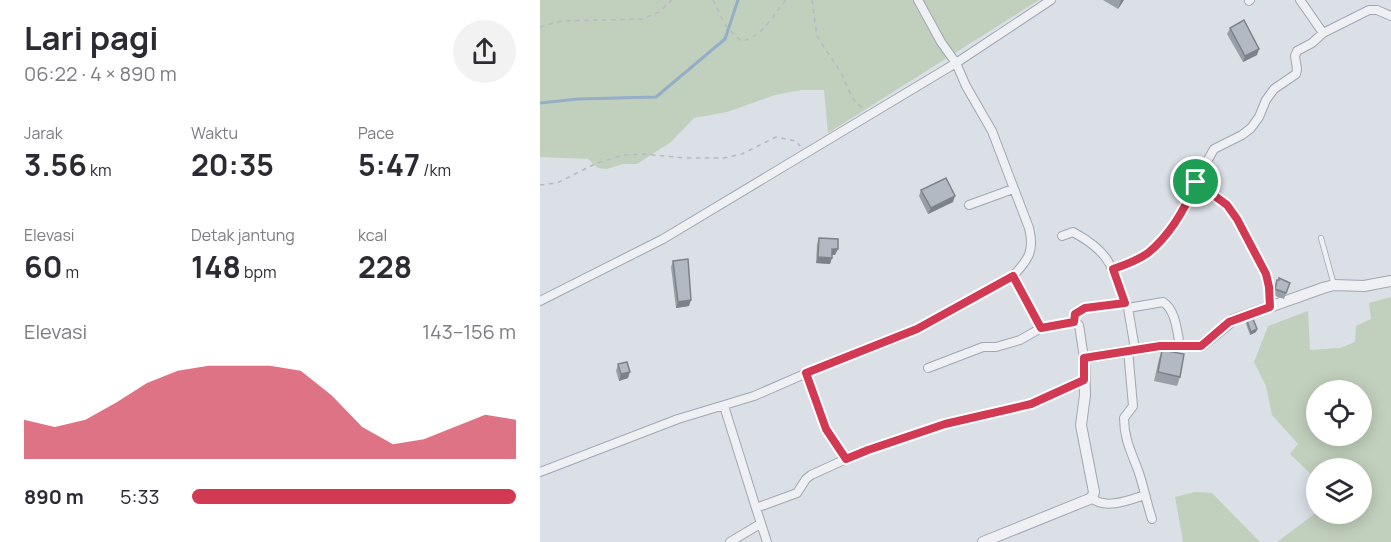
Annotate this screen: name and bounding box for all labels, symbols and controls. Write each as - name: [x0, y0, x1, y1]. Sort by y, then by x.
- text: Lari pagi: [24, 15, 159, 60]
- button: share: [453, 20, 516, 83]
- text: 06:22 · 4 × 890 m: [24, 60, 177, 87]
- text: Jarak: [24, 122, 63, 144]
- text: Waktu: [191, 122, 238, 144]
- text: Pace: [358, 122, 394, 144]
- text: 3.56: [24, 144, 87, 185]
- text: 20:35: [191, 144, 274, 185]
- text: 5:47: [358, 144, 420, 185]
- pin: [1170, 156, 1221, 207]
- text: km: [87, 159, 112, 181]
- text: /km: [420, 159, 451, 181]
- icon: arrive: [1179, 165, 1212, 198]
- text: Elevasi: [24, 224, 75, 246]
- text: Detak jantung: [191, 224, 295, 246]
- text: kcal: [358, 224, 387, 246]
- text: 60: [24, 246, 62, 287]
- text: 148: [191, 246, 241, 287]
- text: 228: [358, 246, 412, 287]
- text: m: [62, 261, 79, 283]
- text: bpm: [241, 261, 277, 283]
- text: Elevasi: [24, 318, 87, 345]
- text: 143–156 m: [422, 318, 516, 345]
- map controls: [1306, 380, 1372, 524]
- button: locate: [1306, 380, 1372, 446]
- button: layers: [1306, 458, 1372, 524]
- text: 890 m: [24, 483, 84, 510]
- text: 5:33: [120, 483, 160, 510]

